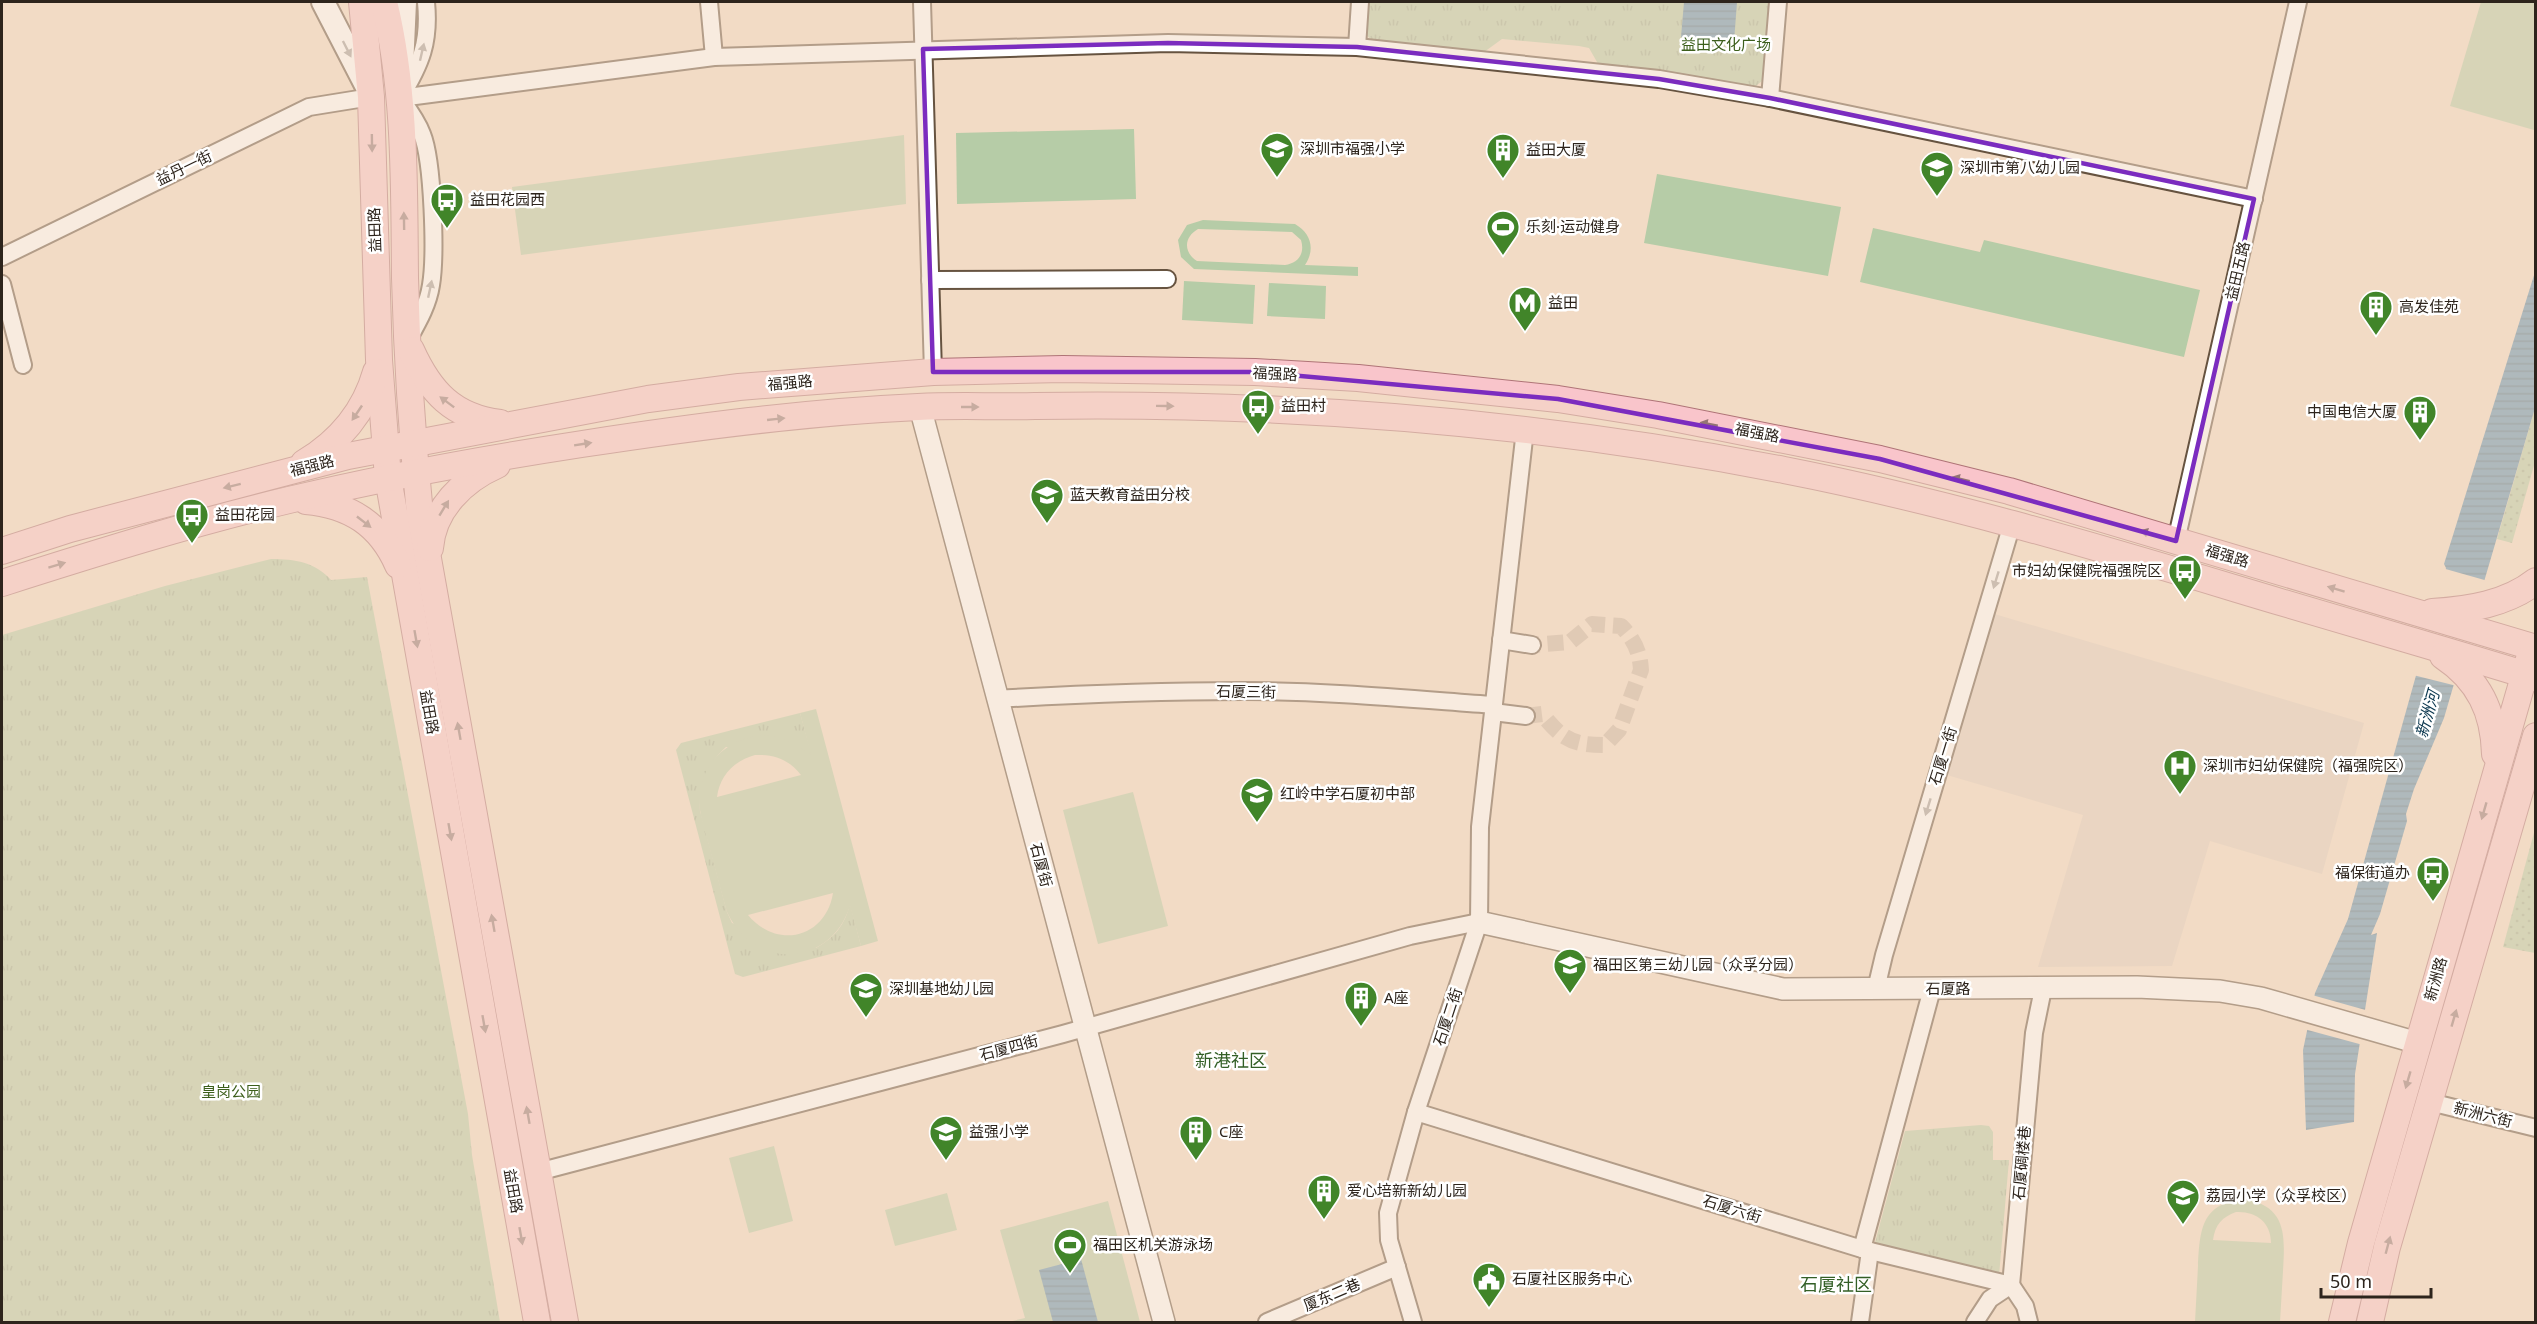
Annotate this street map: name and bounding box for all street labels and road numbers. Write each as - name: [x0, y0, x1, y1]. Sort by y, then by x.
- street label: 益丹一街: [152, 145, 215, 189]
- street label: 益田路: [363, 207, 385, 253]
- street label: 益田五路: [2221, 239, 2254, 302]
- street label: 福强路: [1252, 362, 1298, 384]
- street label: 福强路: [767, 370, 813, 394]
- street label: 福强路: [1733, 418, 1781, 446]
- street label: 福强路: [287, 450, 336, 480]
- street label: 福强路: [2203, 539, 2252, 571]
- street label: 石厦三街: [1216, 680, 1276, 702]
- street label: 益田路: [416, 688, 444, 736]
- street label: 石厦一街: [1924, 724, 1960, 787]
- street label: 石厦街: [1026, 840, 1057, 889]
- street label: 新洲路: [2419, 954, 2451, 1003]
- street label: 石厦路: [1925, 978, 1971, 998]
- street label: 石厦二街: [1428, 985, 1466, 1048]
- street label: 石厦四街: [977, 1030, 1040, 1064]
- street label: 新洲六街: [2452, 1097, 2515, 1131]
- street label: 石厦碉楼巷: [2008, 1125, 2034, 1201]
- street label: 益田路: [500, 1167, 528, 1215]
- street label: 石厦六街: [1701, 1190, 1764, 1226]
- street label: 厦东二巷: [1300, 1273, 1363, 1315]

